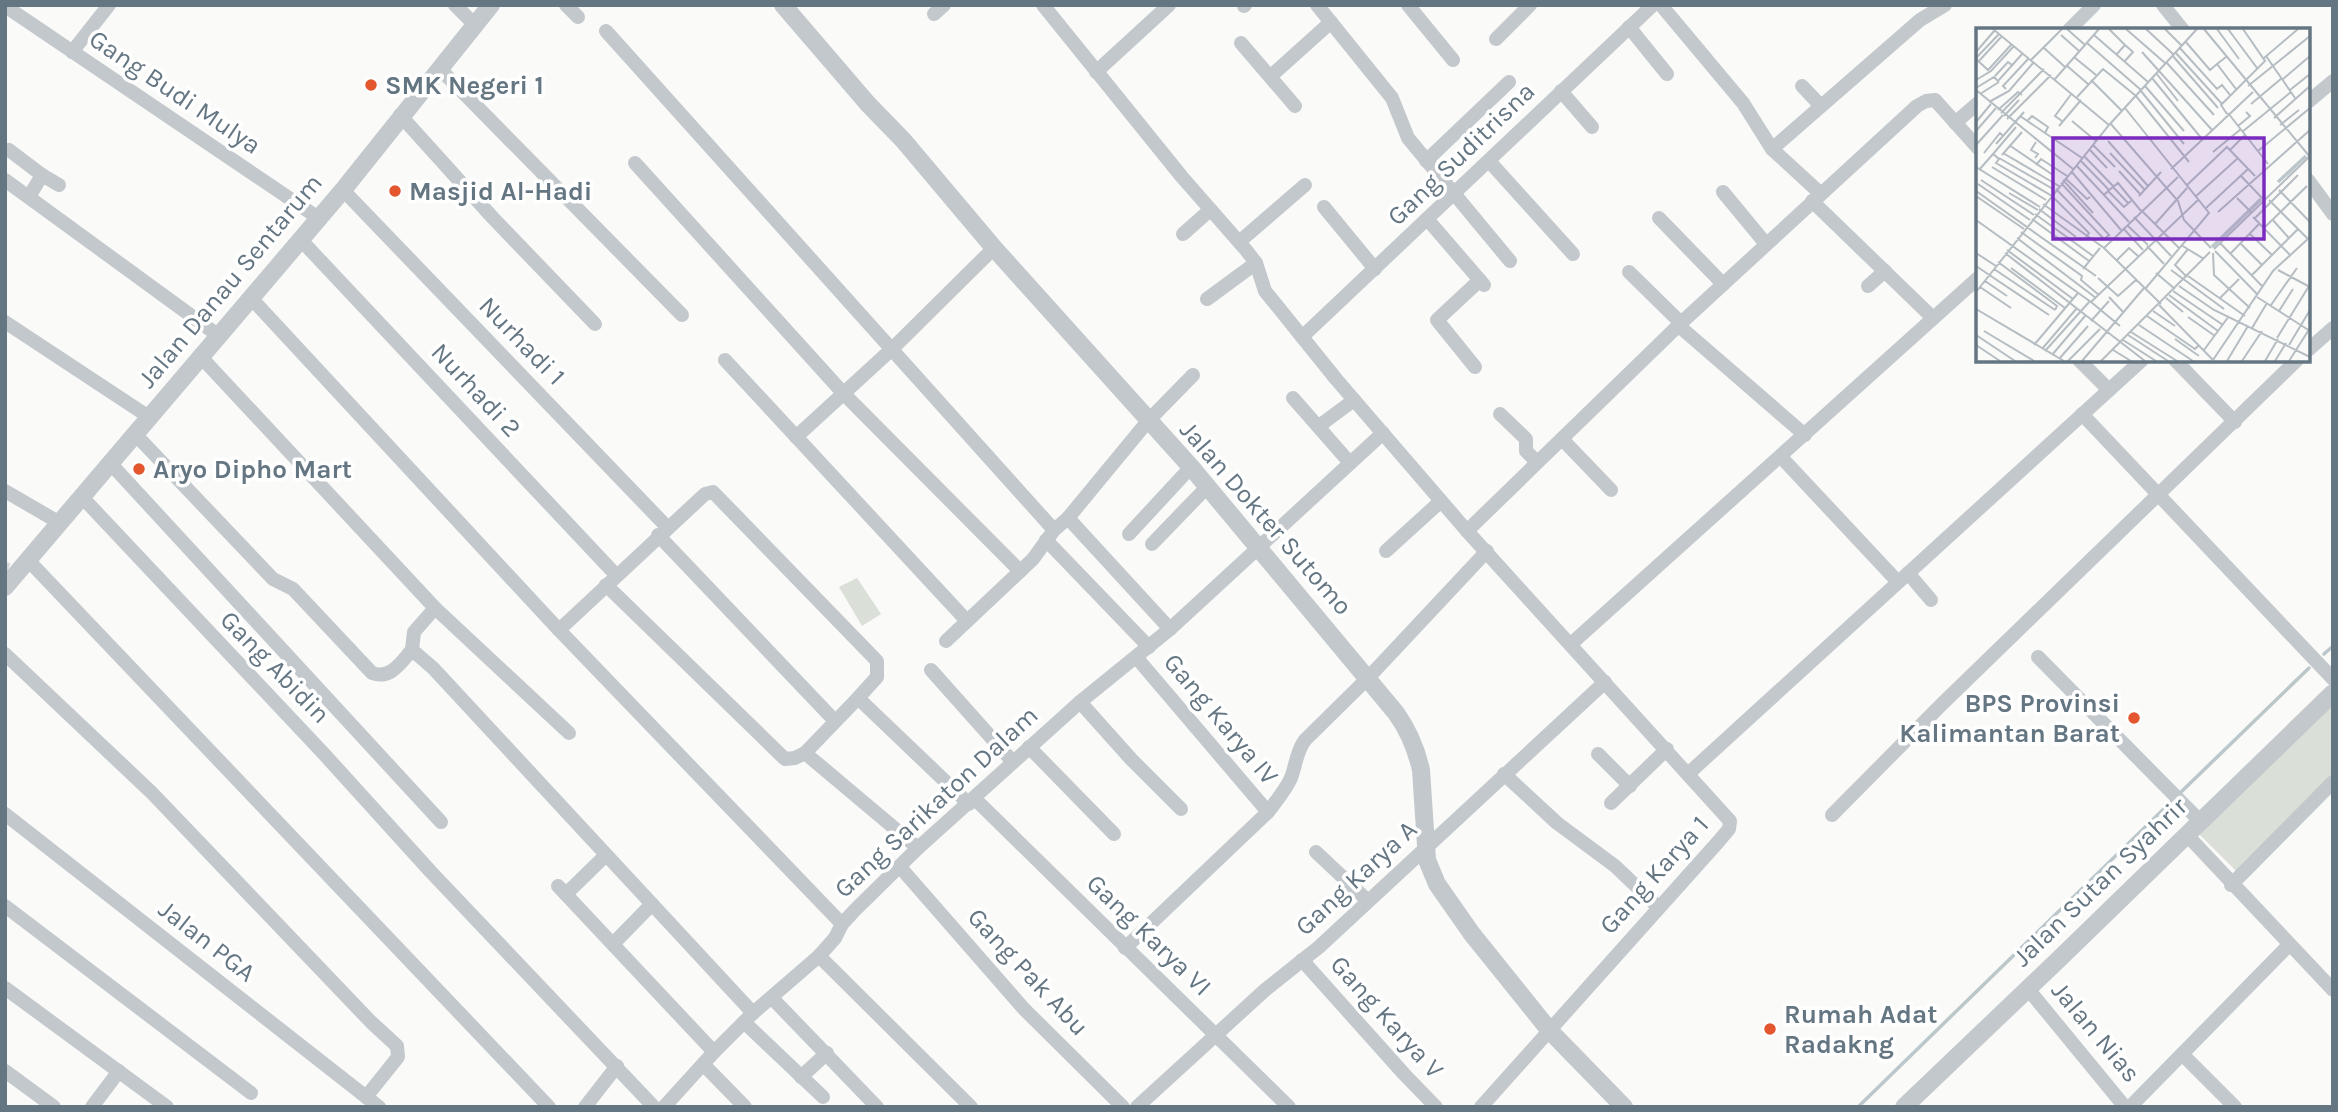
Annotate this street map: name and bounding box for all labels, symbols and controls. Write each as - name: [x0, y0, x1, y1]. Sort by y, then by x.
- street label: Gang Budi Mulya: [83, 23, 267, 161]
- inset map: [1976, 28, 2310, 362]
- place label: SMK Negeri 1: [385, 70, 544, 101]
- street label: Gang Suditrisna: [1381, 76, 1541, 232]
- marker: SMK Negeri 1: [363, 77, 379, 93]
- street label: Jalan Danau Sentarum: [131, 168, 329, 394]
- place label: Masjid Al-Hadi: [409, 176, 592, 207]
- marker: Masjid Al-Hadi: [387, 183, 403, 199]
- street label: Nurhadi 1: [472, 290, 572, 392]
- street label: Nurhadi 2: [425, 337, 527, 443]
- street label: Jalan Dokter Sutomo: [1173, 415, 1359, 621]
- place label: Aryo Dipho Mart: [153, 454, 352, 485]
- marker: Aryo Dipho Mart: [131, 461, 147, 477]
- street label: Gang Abidin: [214, 604, 336, 730]
- street label: Gang Karya IV: [1157, 647, 1285, 791]
- place label: BPS Provinsi Kalimantan Barat: [1899, 688, 2120, 749]
- street label: Gang Sarikaton Dalam: [828, 700, 1044, 904]
- marker: BPS Provinsi Kalimantan Barat: [2126, 710, 2142, 726]
- street label: Jalan Sutan Syahrir: [2006, 791, 2194, 973]
- street label: Gang Karya 1: [1593, 810, 1715, 940]
- street label: Gang Karya A: [1289, 814, 1423, 942]
- street label: Gang Karya VI: [1080, 868, 1218, 1002]
- street label: Jalan PGA: [152, 894, 262, 988]
- street label: Gang Pak Abu: [961, 902, 1095, 1042]
- street label: Gang Karya V: [1324, 949, 1450, 1085]
- street label: Jalan Nias: [2045, 975, 2147, 1089]
- place label: Rumah Adat Radakng: [1784, 999, 1937, 1060]
- marker: Rumah Adat Radakng: [1762, 1021, 1778, 1037]

